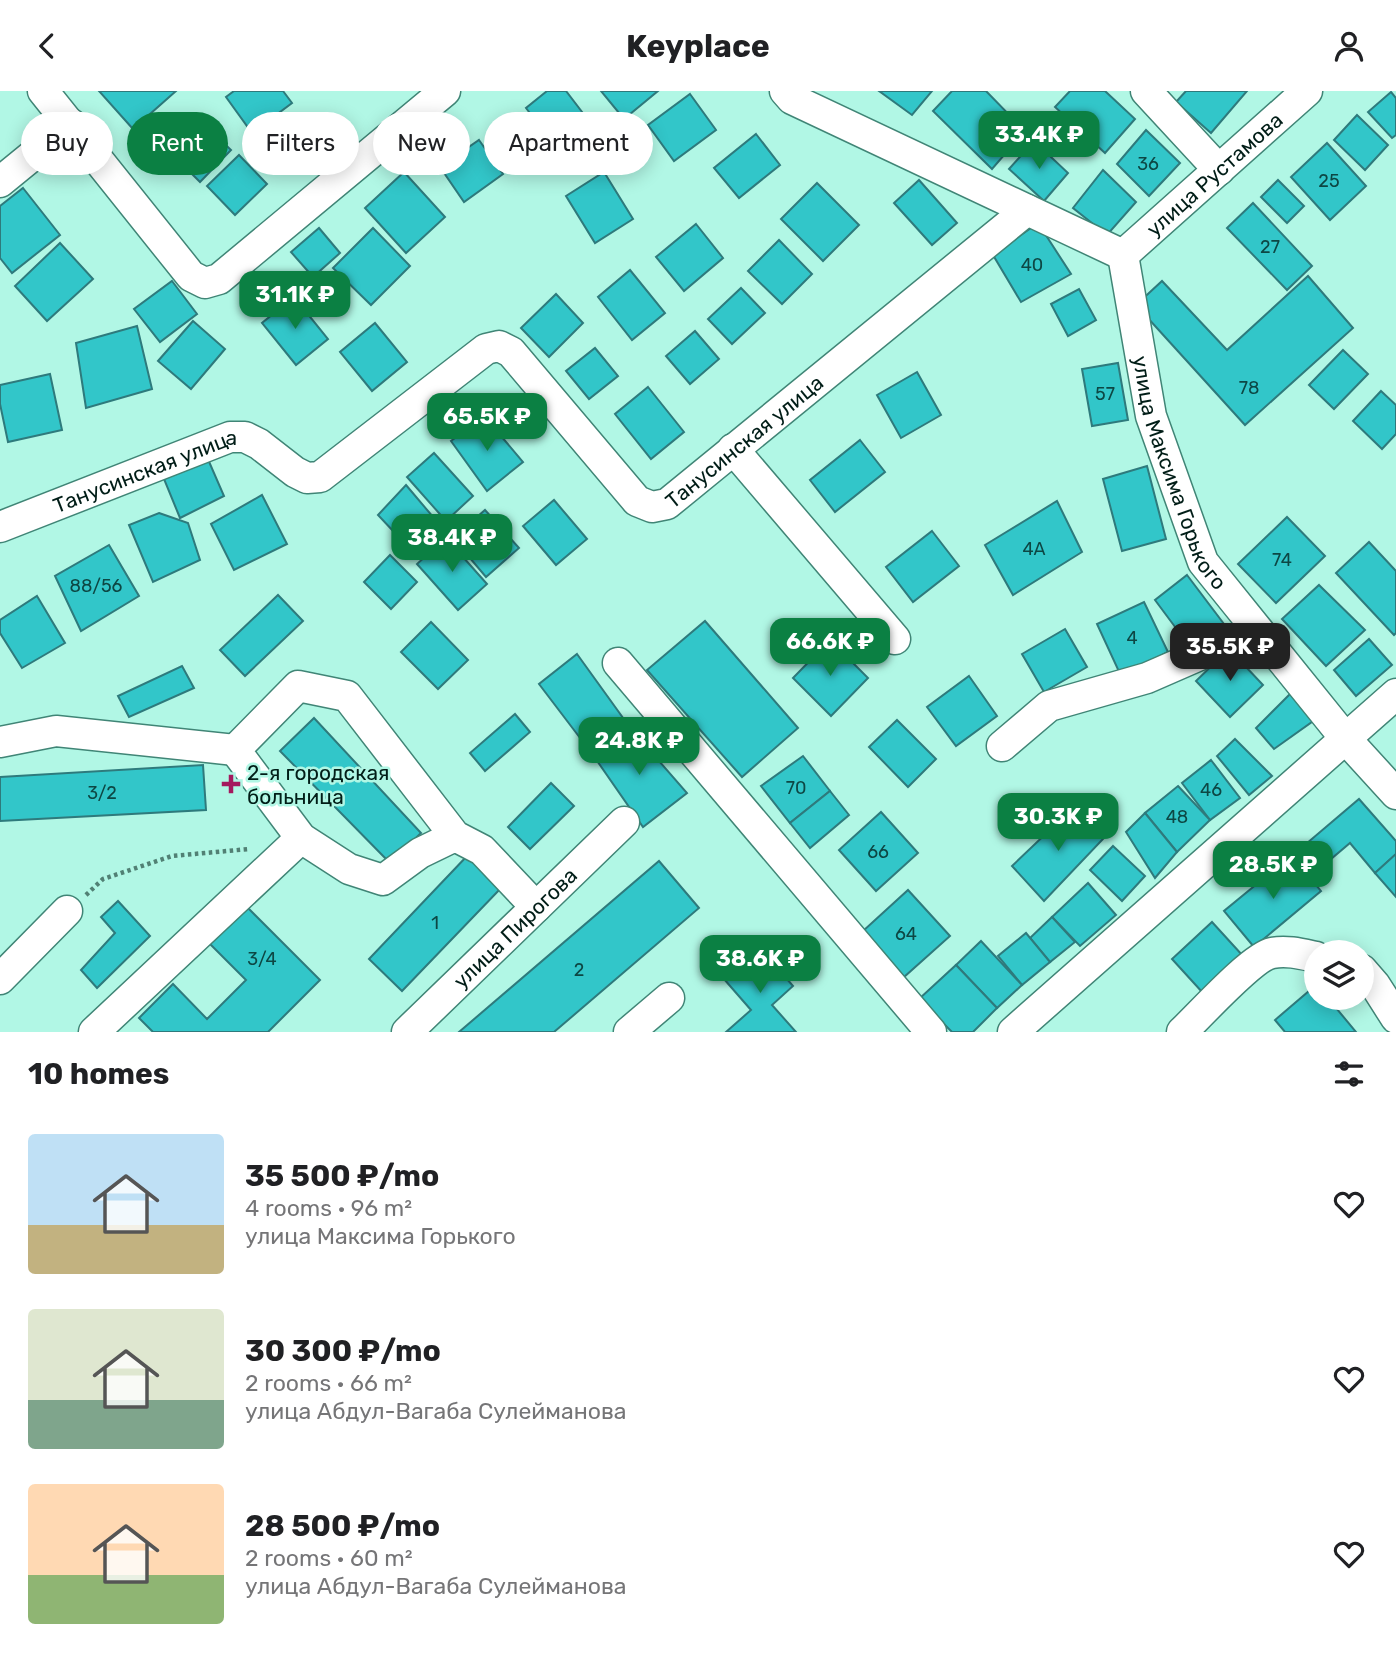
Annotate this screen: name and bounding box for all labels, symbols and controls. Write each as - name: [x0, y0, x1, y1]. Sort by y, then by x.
- icon: back: [28, 27, 66, 65]
- text: Keyplace: [626, 27, 770, 65]
- icon: person: [1330, 27, 1368, 65]
- street label: улица Рустамова: [1141, 107, 1287, 241]
- pin: 33.4K ₽: [974, 111, 1104, 171]
- chip: Buy: [21, 112, 113, 175]
- chip: Rent: [127, 112, 228, 175]
- chip: Filters: [242, 112, 359, 175]
- chip: New: [373, 112, 470, 175]
- chip: Apartment: [484, 112, 653, 175]
- text: 33.4K ₽: [994, 120, 1084, 148]
- house number: 36: [1137, 153, 1159, 175]
- house number: 25: [1318, 170, 1340, 192]
- house number: 27: [1260, 236, 1280, 258]
- house number: 40: [1021, 254, 1043, 276]
- pin: 31.1K ₽: [230, 271, 360, 331]
- text: 31.1K ₽: [255, 280, 335, 308]
- street label: улица Максима Горького: [1128, 354, 1232, 594]
- street label: Танусинская улица: [660, 369, 828, 513]
- house number: 78: [1239, 377, 1259, 399]
- house number: 57: [1095, 383, 1115, 405]
- pin: 65.5K ₽: [422, 393, 552, 453]
- text: 65.5K ₽: [443, 402, 531, 430]
- street label: Танусинская улица: [49, 425, 237, 518]
- pin: 38.4K ₽: [387, 515, 517, 574]
- text: 38.4K ₽: [407, 523, 497, 551]
- house number: 4А: [1022, 538, 1046, 560]
- house number: 74: [1272, 549, 1292, 571]
- house number: 88/56: [70, 575, 123, 597]
- pin: 66.6K ₽: [765, 619, 895, 678]
- pin: 35.5K ₽: [1165, 623, 1295, 683]
- text: 66.6K ₽: [786, 627, 874, 655]
- house number: 4: [1126, 627, 1138, 649]
- text: 35.5K ₽: [1186, 632, 1274, 660]
- pin: 24.8K ₽: [574, 717, 704, 777]
- text: 24.8K ₽: [594, 726, 684, 754]
- place label: 2-я городская больница: [247, 760, 390, 809]
- marker: 2-я городская больница: [221, 774, 241, 794]
- house number: 70: [786, 777, 806, 799]
- house number: 46: [1200, 779, 1222, 801]
- house number: 3/2: [87, 782, 117, 804]
- pin: 30.3K ₽: [993, 793, 1123, 853]
- text: 30.3K ₽: [1014, 802, 1102, 830]
- house number: 48: [1166, 806, 1188, 828]
- house number: 66: [867, 841, 889, 863]
- pin: 28.5K ₽: [1208, 841, 1338, 901]
- text: 28.5K ₽: [1229, 850, 1317, 878]
- street label: улица Пирогова: [448, 862, 582, 993]
- house number: 1: [431, 912, 439, 934]
- house number: 64: [895, 923, 917, 945]
- pin: 38.6K ₽: [695, 935, 825, 995]
- map controls: [1304, 940, 1374, 1010]
- button: layers: [1304, 940, 1374, 1010]
- text: 38.6K ₽: [716, 944, 804, 972]
- house number: 3/4: [247, 948, 277, 970]
- house number: 2: [574, 959, 584, 981]
- icon: filters: [1330, 1055, 1368, 1093]
- text: 10 homes: [28, 1056, 169, 1092]
- text: 35 500 ₽/mo: [245, 1158, 439, 1194]
- icon: home: [84, 1162, 168, 1246]
- icon: heart: [1330, 1185, 1368, 1223]
- text: 4 rooms · 96 m²: [245, 1194, 412, 1222]
- text: улица Максима Горького: [245, 1222, 516, 1250]
- text: 30 300 ₽/mo: [245, 1333, 441, 1369]
- icon: home: [84, 1337, 168, 1421]
- icon: heart: [1330, 1360, 1368, 1398]
- text: 2 rooms · 66 m²: [245, 1369, 412, 1397]
- text: улица Абдул-Вагаба Сулейманова: [245, 1397, 627, 1425]
- text: 28 500 ₽/mo: [245, 1508, 440, 1544]
- icon: home: [84, 1512, 168, 1596]
- icon: heart: [1330, 1535, 1368, 1573]
- text: 2 rooms · 60 m²: [245, 1544, 413, 1572]
- text: улица Абдул-Вагаба Сулейманова: [245, 1572, 627, 1600]

